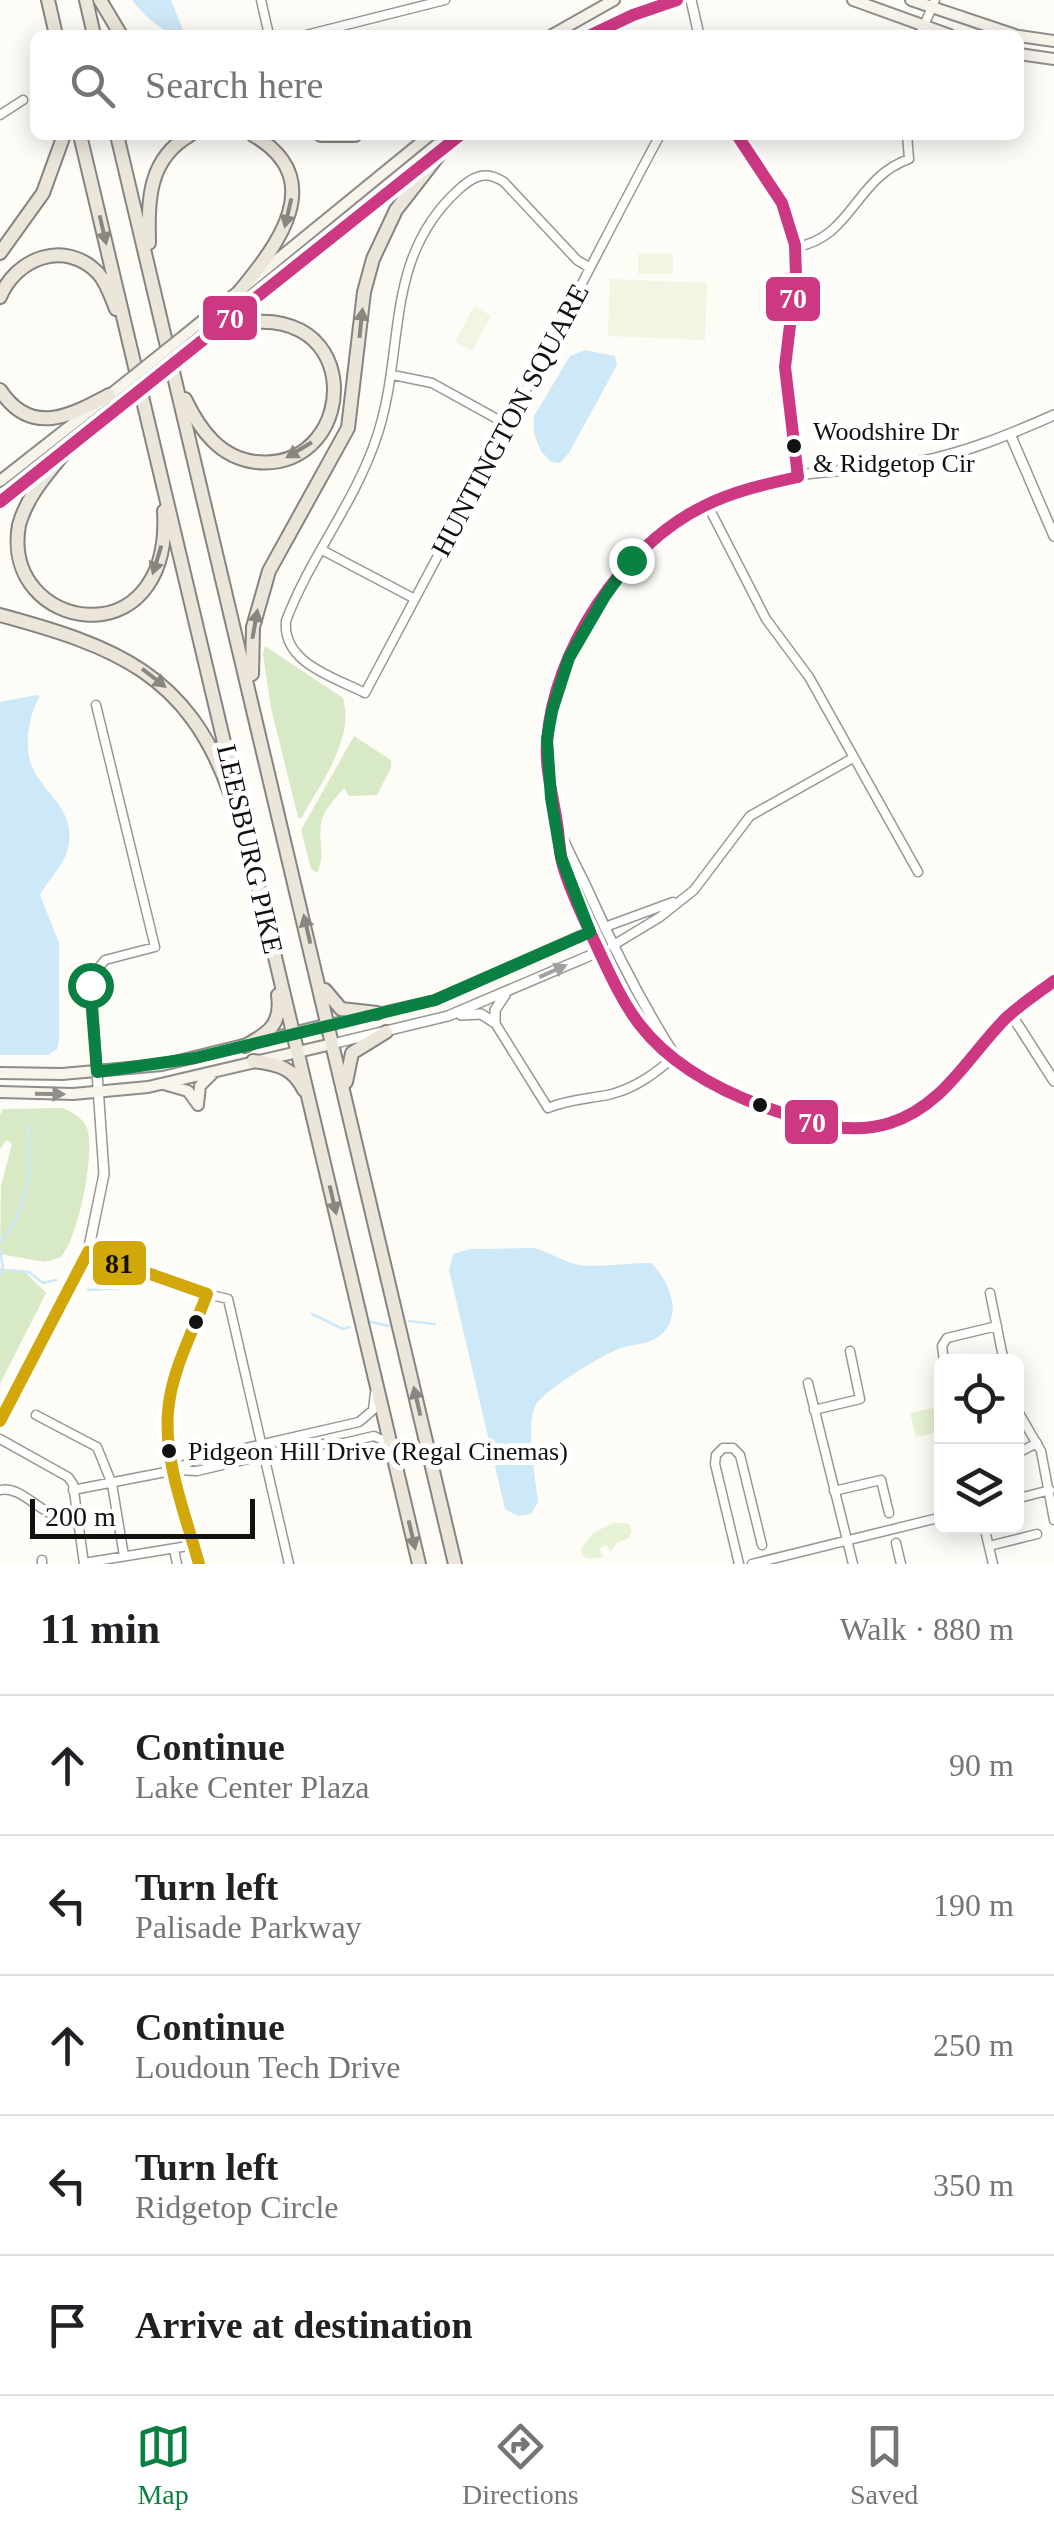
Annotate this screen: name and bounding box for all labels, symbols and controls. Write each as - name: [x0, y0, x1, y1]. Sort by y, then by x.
- search box: [30, 30, 1024, 140]
- icon: search: [65, 58, 120, 113]
- text: Search here: [145, 64, 323, 106]
- one-way arrow: [280, 198, 295, 229]
- one-way arrow: [96, 215, 111, 246]
- line badge: 70: [764, 275, 822, 323]
- street label: HUNTINGTON SQUARE: [425, 279, 595, 561]
- text: 70: [779, 283, 807, 314]
- line badge: 70: [201, 294, 259, 342]
- text: 70: [216, 303, 244, 334]
- one-way arrow: [353, 306, 369, 338]
- place label: Woodshire Dr & Ridgetop Cir: [813, 417, 975, 478]
- marker: Woodshire Dr & Ridgetop Cir: [784, 436, 804, 456]
- one-way arrow: [285, 441, 313, 458]
- route end: [609, 538, 655, 584]
- one-way arrow: [149, 545, 164, 575]
- one-way arrow: [248, 608, 263, 640]
- one-way arrow: [140, 668, 166, 689]
- street label: LEESBURG PIKE: [211, 741, 289, 957]
- one-way arrow: [299, 914, 314, 945]
- route start: [68, 963, 114, 1009]
- one-way arrow: [539, 963, 568, 980]
- one-way arrow: [34, 1086, 66, 1102]
- unlabelled marker: [750, 1095, 770, 1115]
- line badge: 70: [783, 1098, 840, 1146]
- text: 70: [798, 1107, 826, 1138]
- one-way arrow: [326, 1185, 341, 1216]
- line badge: 81: [91, 1239, 148, 1287]
- text: 81: [105, 1248, 133, 1279]
- unlabelled marker: [186, 1312, 206, 1332]
- map controls: [934, 1354, 1024, 1534]
- button: locate: [934, 1354, 1024, 1444]
- one-way arrow: [409, 1385, 424, 1416]
- place label: Pidgeon Hill Drive (Regal Cinemas): [188, 1437, 568, 1466]
- marker: Pidgeon Hill Drive (Regal Cinemas): [159, 1441, 179, 1461]
- button: layers: [934, 1444, 1024, 1534]
- scale bar: [30, 1494, 255, 1538]
- text: 200 m: [45, 1501, 116, 1532]
- one-way arrow: [405, 1520, 420, 1551]
- text: 11 min: [40, 1606, 160, 1652]
- text: Walk · 880 m: [840, 1611, 1014, 1647]
- text: Continue: [135, 1726, 285, 1768]
- icon: ahead: [40, 1738, 95, 1793]
- text: 90 m: [949, 1747, 1014, 1783]
- text: Lake Center Plaza: [135, 1769, 370, 1805]
- text: Turn left: [135, 1866, 278, 1908]
- icon: left: [40, 1878, 95, 1933]
- text: 190 m: [933, 1887, 1014, 1923]
- text: Palisade Parkway: [135, 1909, 362, 1945]
- text: Continue: [135, 2006, 285, 2048]
- icon: ahead: [40, 2018, 95, 2073]
- text: 250 m: [933, 2027, 1014, 2063]
- text: Loudoun Tech Drive: [135, 2049, 401, 2085]
- text: Turn left: [135, 2146, 278, 2188]
- icon: left: [40, 2158, 95, 2213]
- text: 350 m: [933, 2167, 1014, 2203]
- text: Ridgetop Circle: [135, 2189, 339, 2225]
- icon: arrive: [40, 2298, 95, 2353]
- text: Arrive at destination: [135, 2304, 473, 2346]
- tab: Map: [136, 2419, 191, 2511]
- tab: Directions: [462, 2419, 579, 2511]
- tab: Saved: [850, 2419, 918, 2511]

